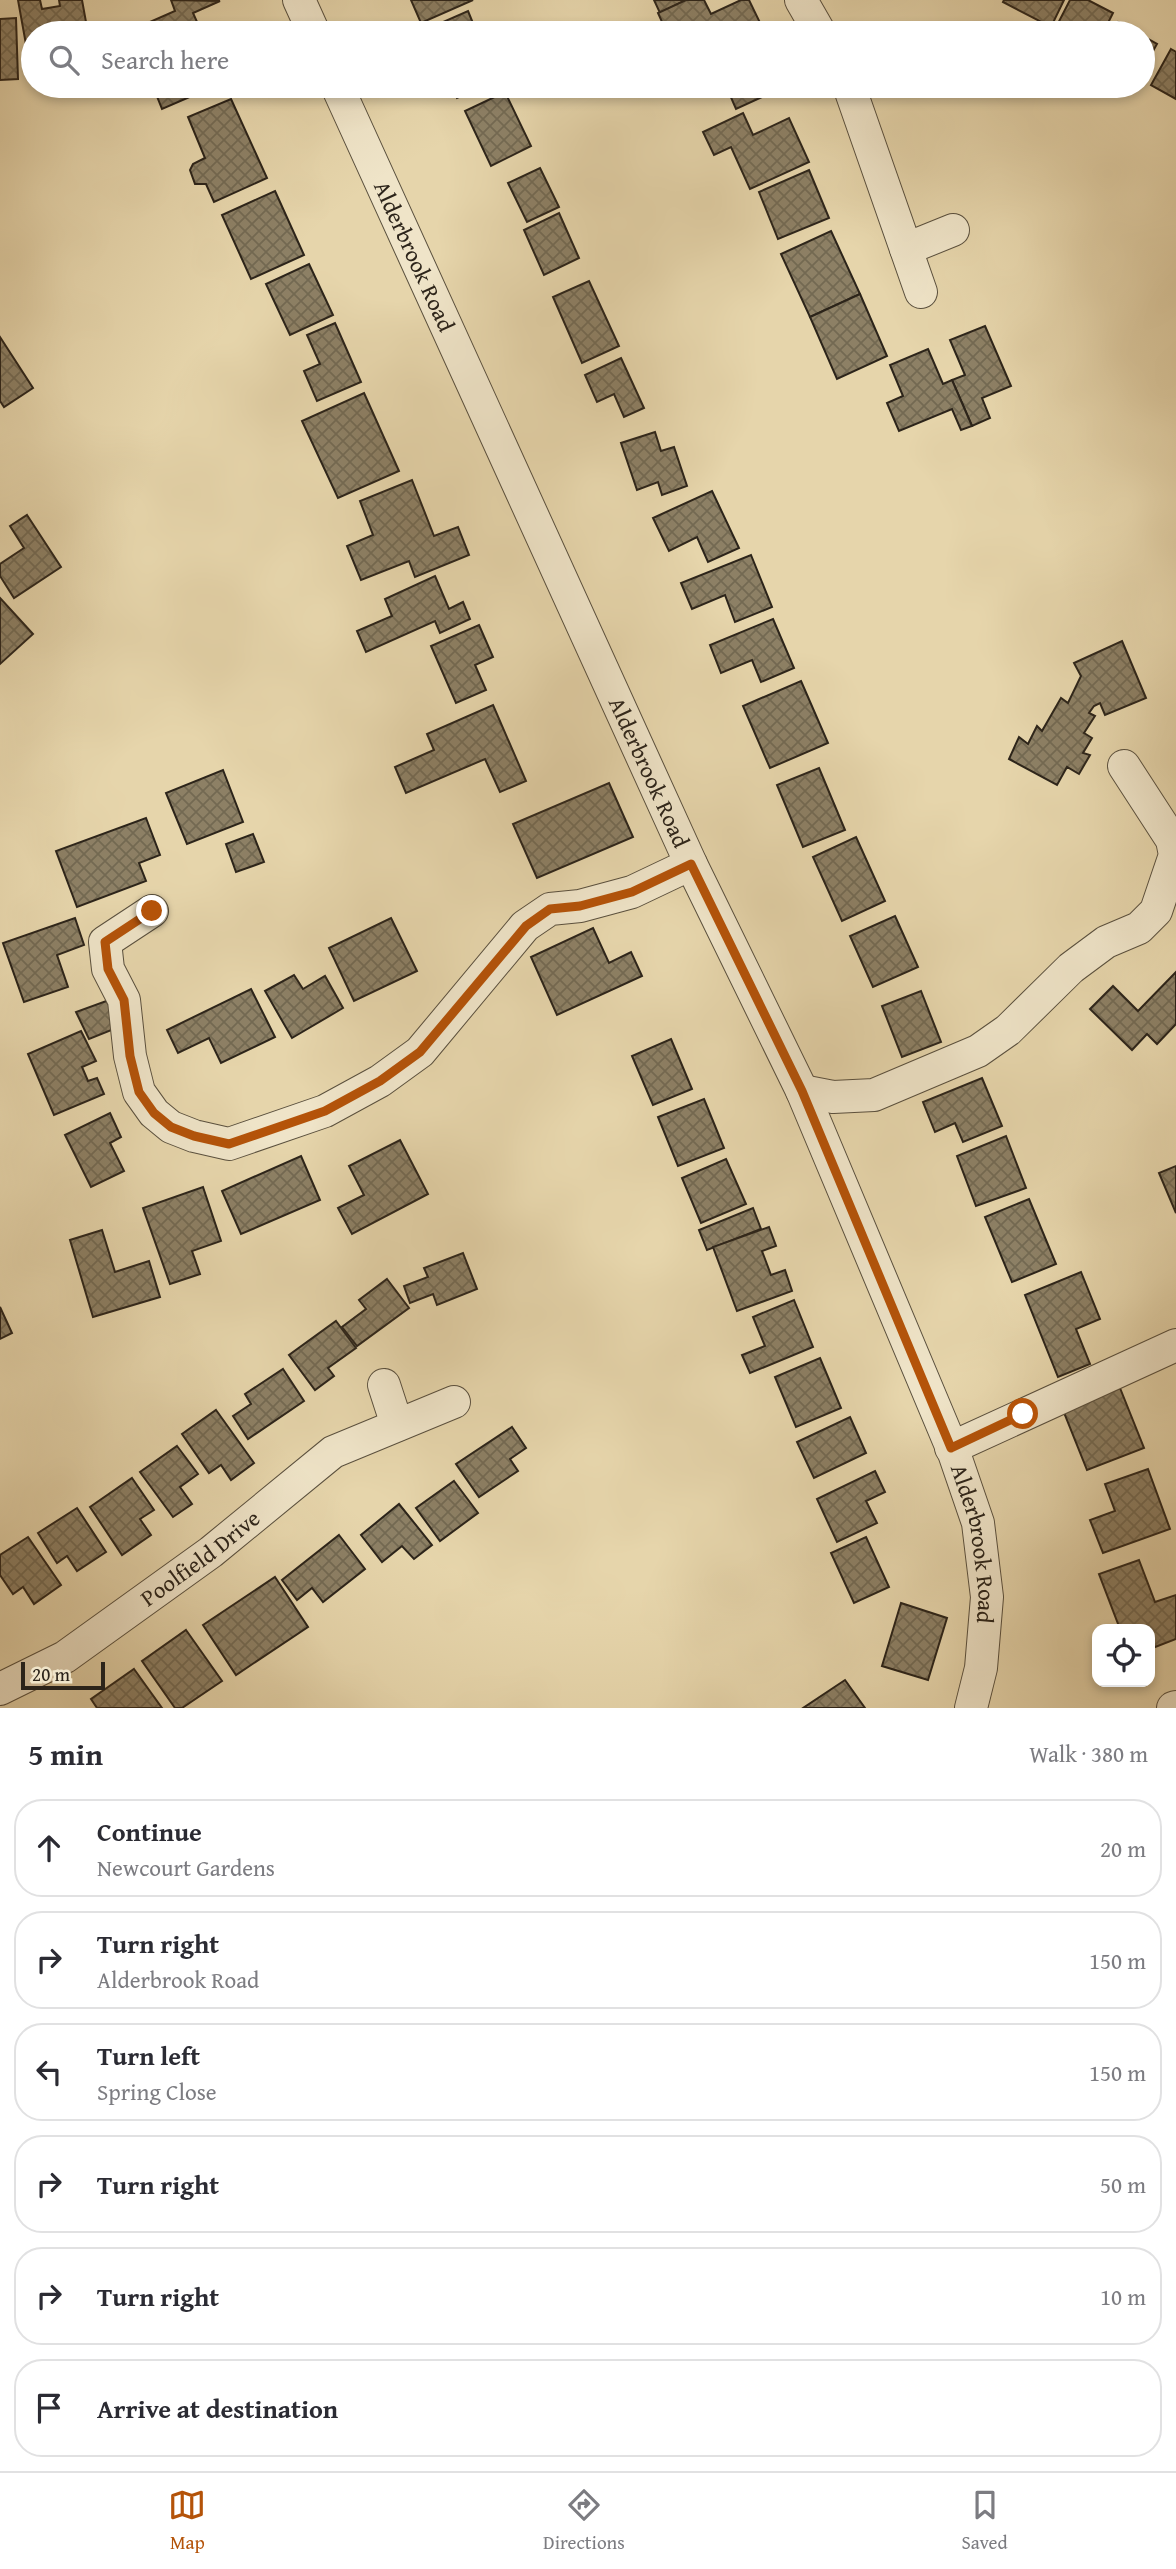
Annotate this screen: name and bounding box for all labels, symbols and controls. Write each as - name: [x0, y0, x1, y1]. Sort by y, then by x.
- search box: [21, 21, 1155, 98]
- text: Search here: [101, 40, 229, 79]
- icon: search: [45, 41, 83, 79]
- street label: Alderbrook Road: [366, 175, 464, 337]
- street label: Alderbrook Road: [601, 691, 699, 854]
- route end: [136, 895, 167, 926]
- route start: [1007, 1398, 1038, 1429]
- street label: Alderbrook Road: [943, 1460, 1004, 1626]
- street label: Poolfield Drive: [133, 1501, 267, 1614]
- map controls: [1092, 1624, 1155, 1687]
- button: locate: [1092, 1624, 1155, 1687]
- scale bar: [21, 1659, 105, 1691]
- text: 20 m: [32, 1660, 70, 1688]
- text: 5 min: [28, 1732, 103, 1776]
- text: Walk · 380 m: [1029, 1737, 1148, 1770]
- text: Continue: [97, 1812, 202, 1851]
- icon: ahead: [30, 1829, 68, 1867]
- text: 20 m: [1100, 1832, 1146, 1865]
- text: Newcourt Gardens: [97, 1851, 275, 1884]
- text: Turn right: [97, 1924, 219, 1963]
- icon: right: [30, 1941, 68, 1979]
- text: 150 m: [1089, 1944, 1146, 1977]
- text: Alderbrook Road: [97, 1963, 259, 1996]
- text: Turn left: [97, 2036, 200, 2075]
- icon: left: [30, 2053, 68, 2091]
- text: 150 m: [1089, 2056, 1146, 2089]
- text: Spring Close: [97, 2075, 217, 2108]
- icon: right: [30, 2165, 68, 2203]
- text: Turn right: [97, 2165, 219, 2204]
- text: 50 m: [1100, 2168, 1146, 2201]
- icon: right: [30, 2277, 68, 2315]
- text: Turn right: [97, 2277, 219, 2316]
- text: 10 m: [1100, 2280, 1146, 2313]
- icon: arrive: [30, 2389, 68, 2427]
- text: Arrive at destination: [97, 2389, 338, 2428]
- tab: Map: [168, 2486, 206, 2556]
- tab: Directions: [543, 2486, 625, 2556]
- tab: Saved: [962, 2486, 1008, 2556]

